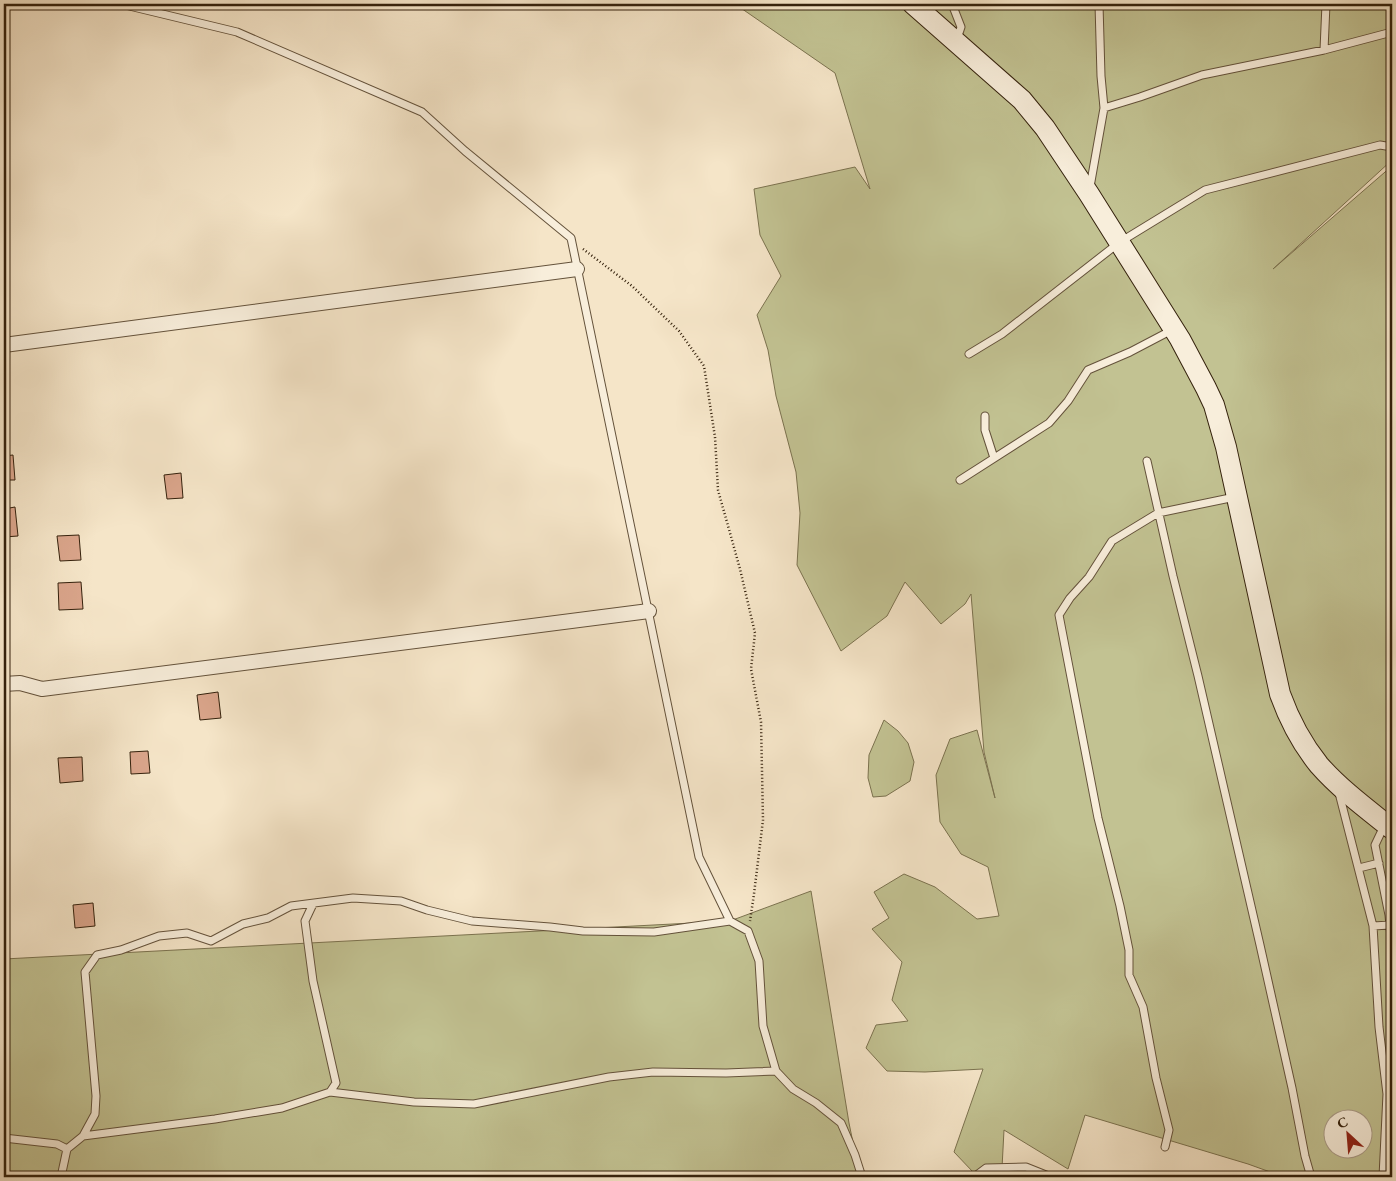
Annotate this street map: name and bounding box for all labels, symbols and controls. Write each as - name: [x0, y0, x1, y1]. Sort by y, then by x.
- north arrow: [1324, 1108, 1374, 1158]
- text: С: [1334, 1112, 1351, 1133]

